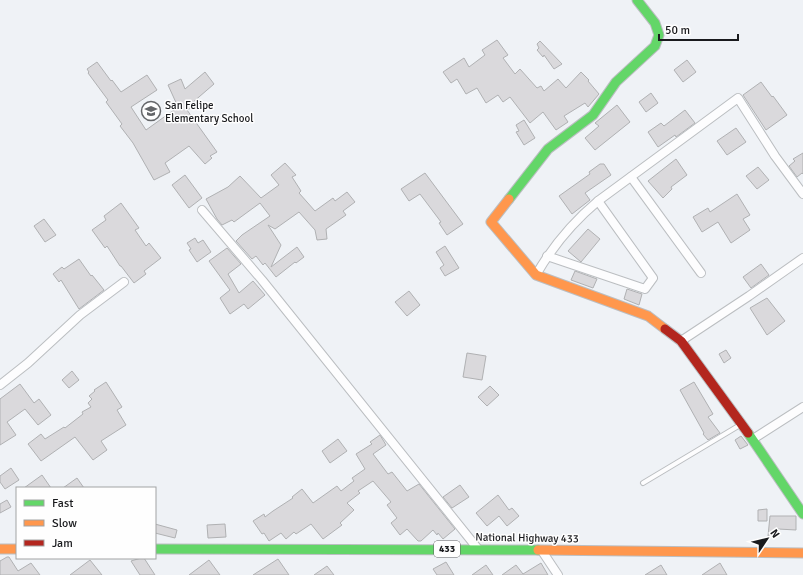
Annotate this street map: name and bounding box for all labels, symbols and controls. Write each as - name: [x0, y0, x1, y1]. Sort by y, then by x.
- scale bar: [659, 16, 738, 42]
- text: 50 m: [665, 23, 690, 38]
- place label: San Felipe Elementary School: [165, 99, 253, 125]
- school or university icon: San Felipe Elementary School: [140, 100, 162, 122]
- legend: [16, 487, 156, 559]
- text: Fast: [52, 496, 73, 511]
- text: Slow: [52, 516, 77, 531]
- north arrow: [747, 519, 787, 559]
- text: N: [767, 527, 782, 540]
- street label: National Highway 433: [475, 531, 579, 545]
- text: Jam: [52, 536, 73, 551]
- road number: 433: [434, 541, 460, 557]

